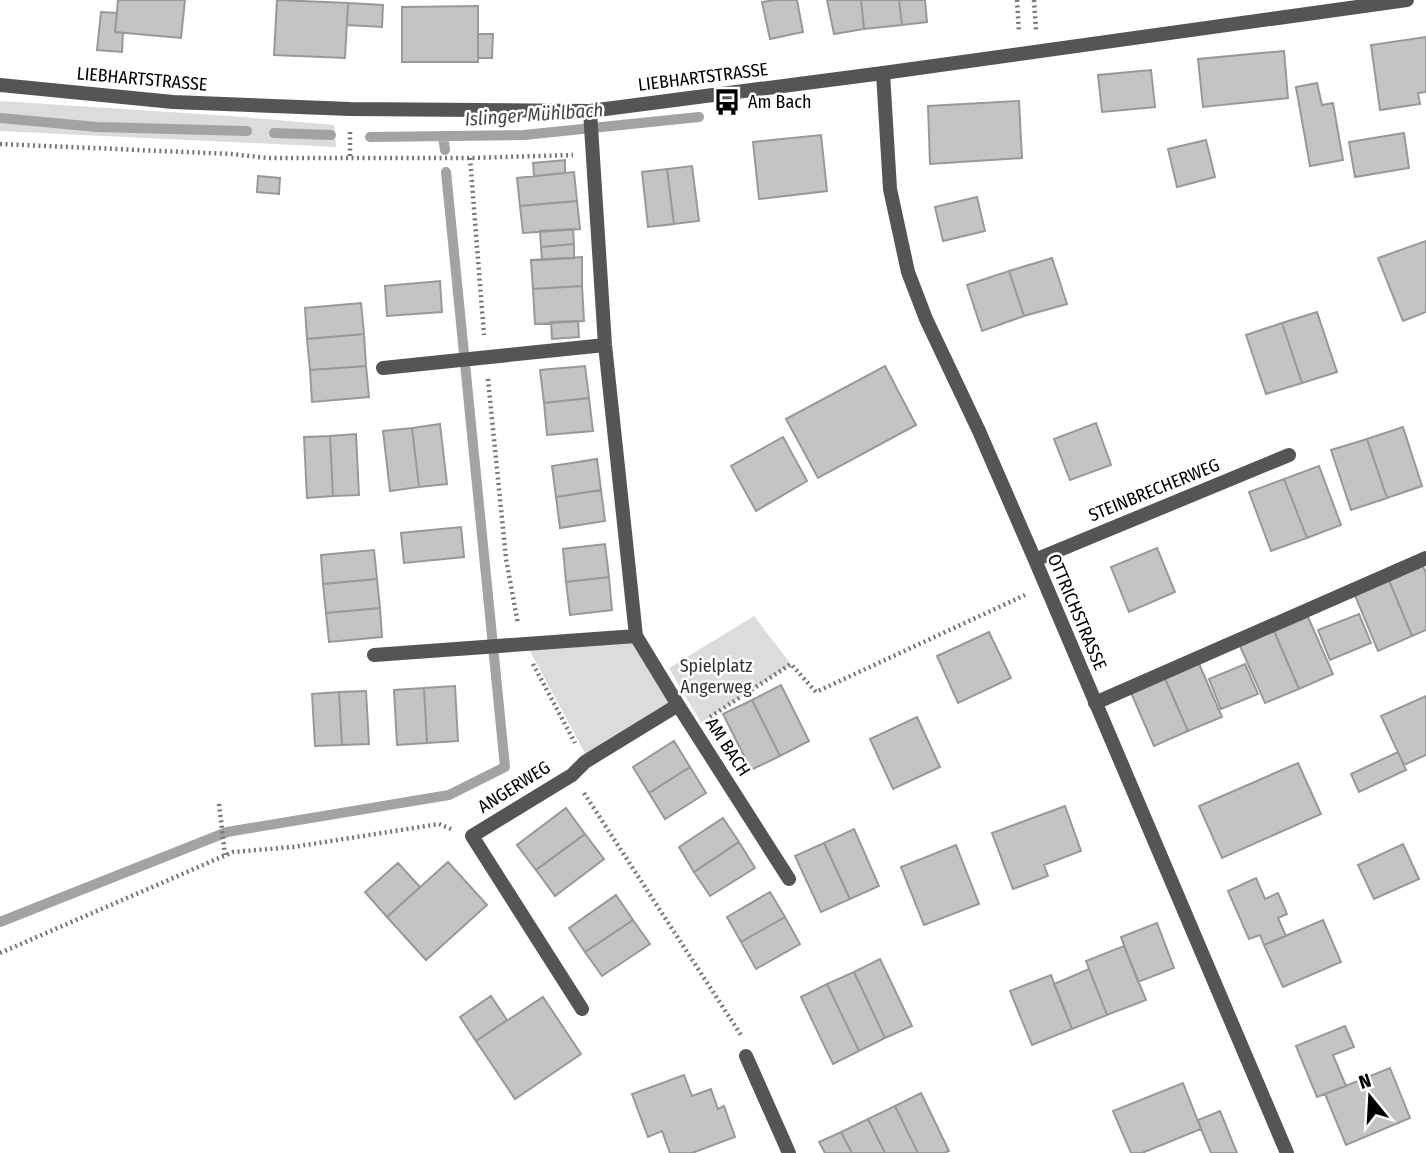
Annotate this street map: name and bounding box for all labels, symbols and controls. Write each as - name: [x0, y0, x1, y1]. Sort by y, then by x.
- street label: LIEBHARTSTRASSE: [637, 58, 769, 96]
- street label: LIEBHARTSTRASSE: [76, 62, 208, 96]
- bus stop icon: Am Bach: [712, 87, 742, 117]
- place label: Am Bach: [748, 91, 811, 113]
- water label: Islinger Mühlbach: [464, 98, 604, 131]
- street label: STEINBRECHERWEG: [1085, 454, 1223, 526]
- street label: OTTRICHSTRASSE: [1043, 551, 1111, 673]
- park label: Spielplatz Angerweg: [680, 655, 752, 698]
- street label: AM BACH: [701, 714, 755, 780]
- street label: ANGERWEG: [474, 756, 554, 818]
- north arrow: [1335, 1062, 1405, 1132]
- text: N: [1356, 1069, 1374, 1094]

